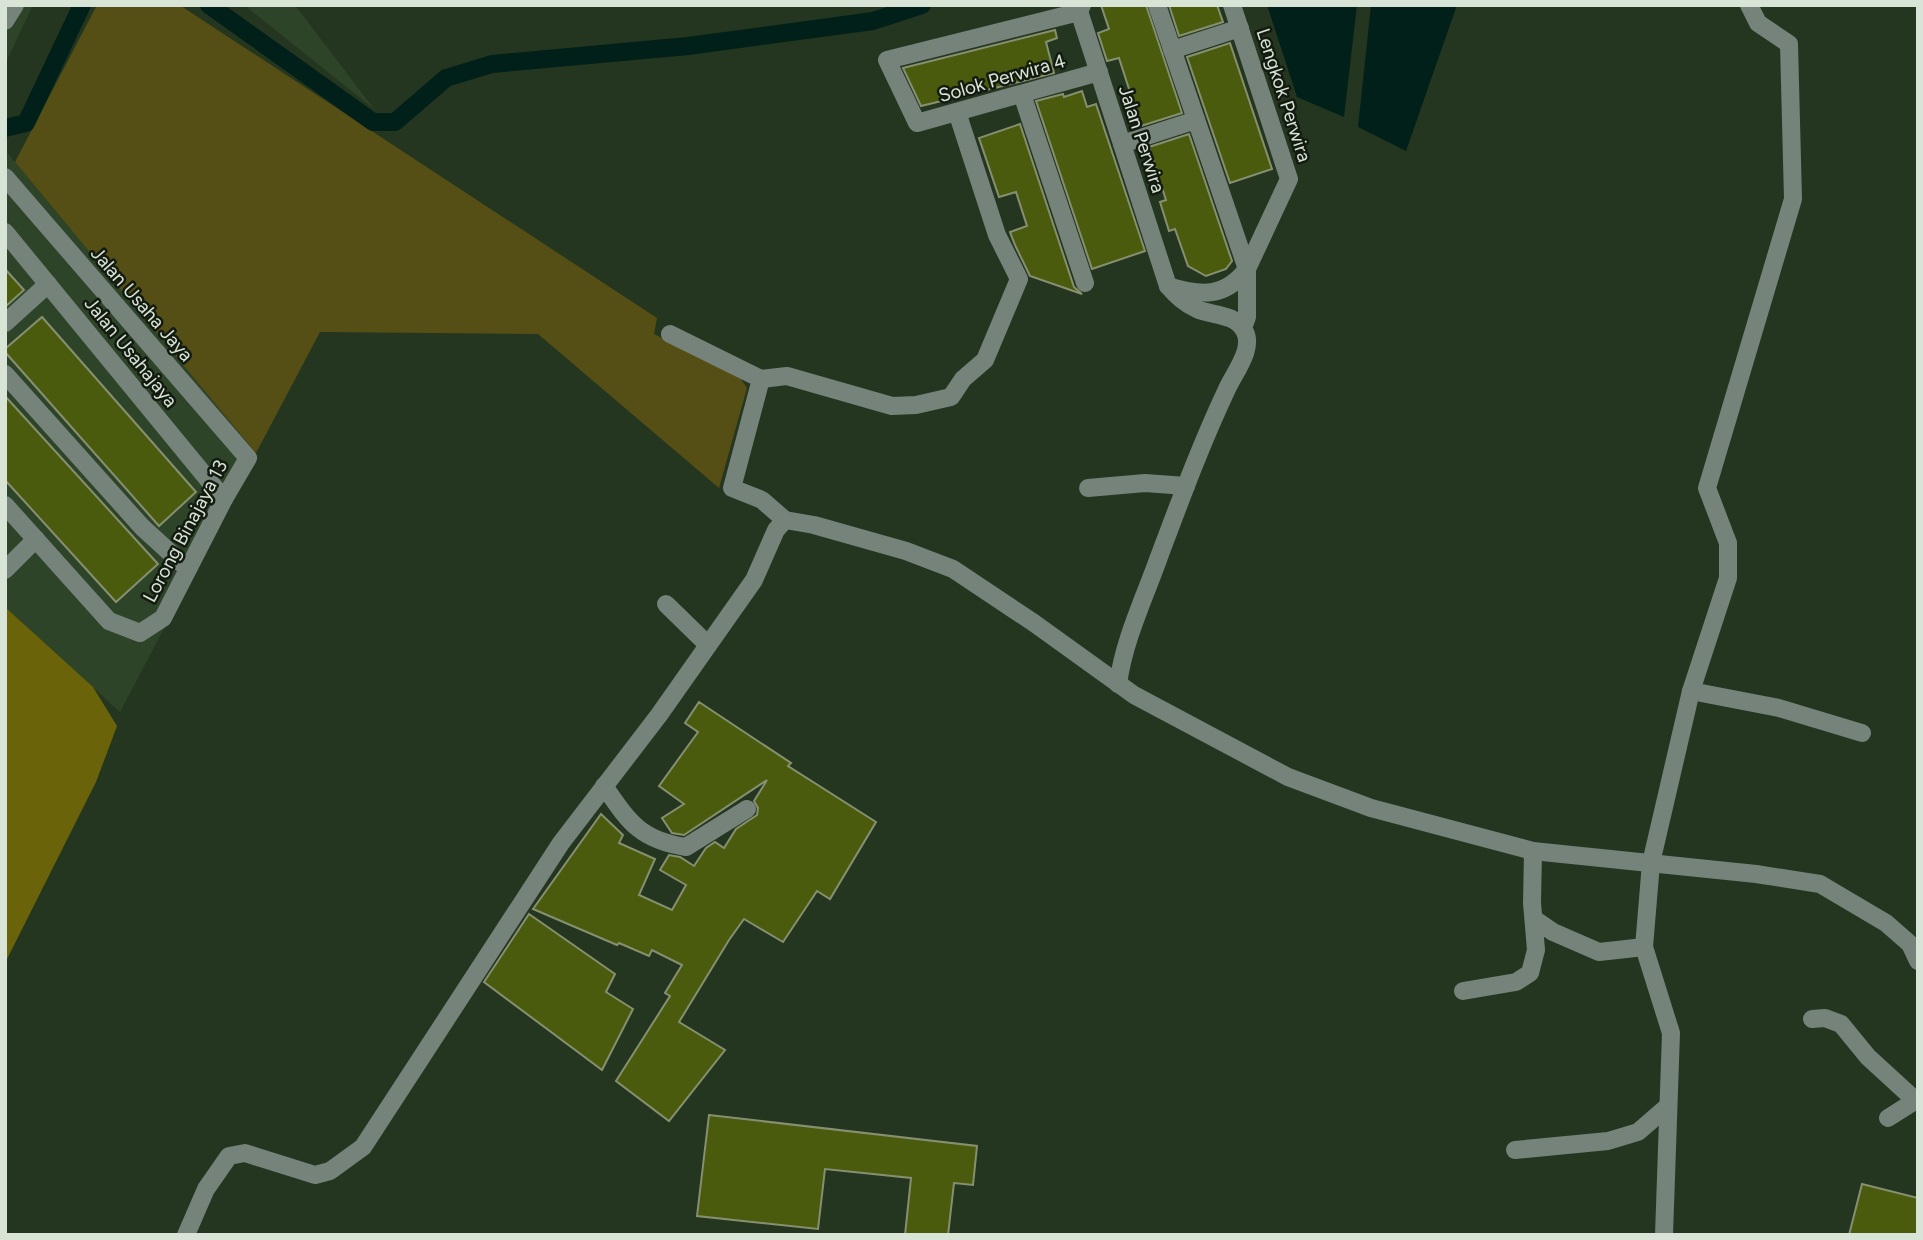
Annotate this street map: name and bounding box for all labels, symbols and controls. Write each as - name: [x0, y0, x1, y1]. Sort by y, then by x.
- street label: Lengkok Perwira: [1252, 25, 1316, 165]
- street label: Solok Perwira 4: [936, 49, 1068, 107]
- street label: Jalan Perwira: [1114, 82, 1170, 196]
- street label: Jalan Usaha Jaya: [86, 242, 198, 366]
- street label: Jalan Usahajaya: [80, 292, 182, 412]
- street label: Lorong Binajaya 13: [138, 456, 232, 606]

